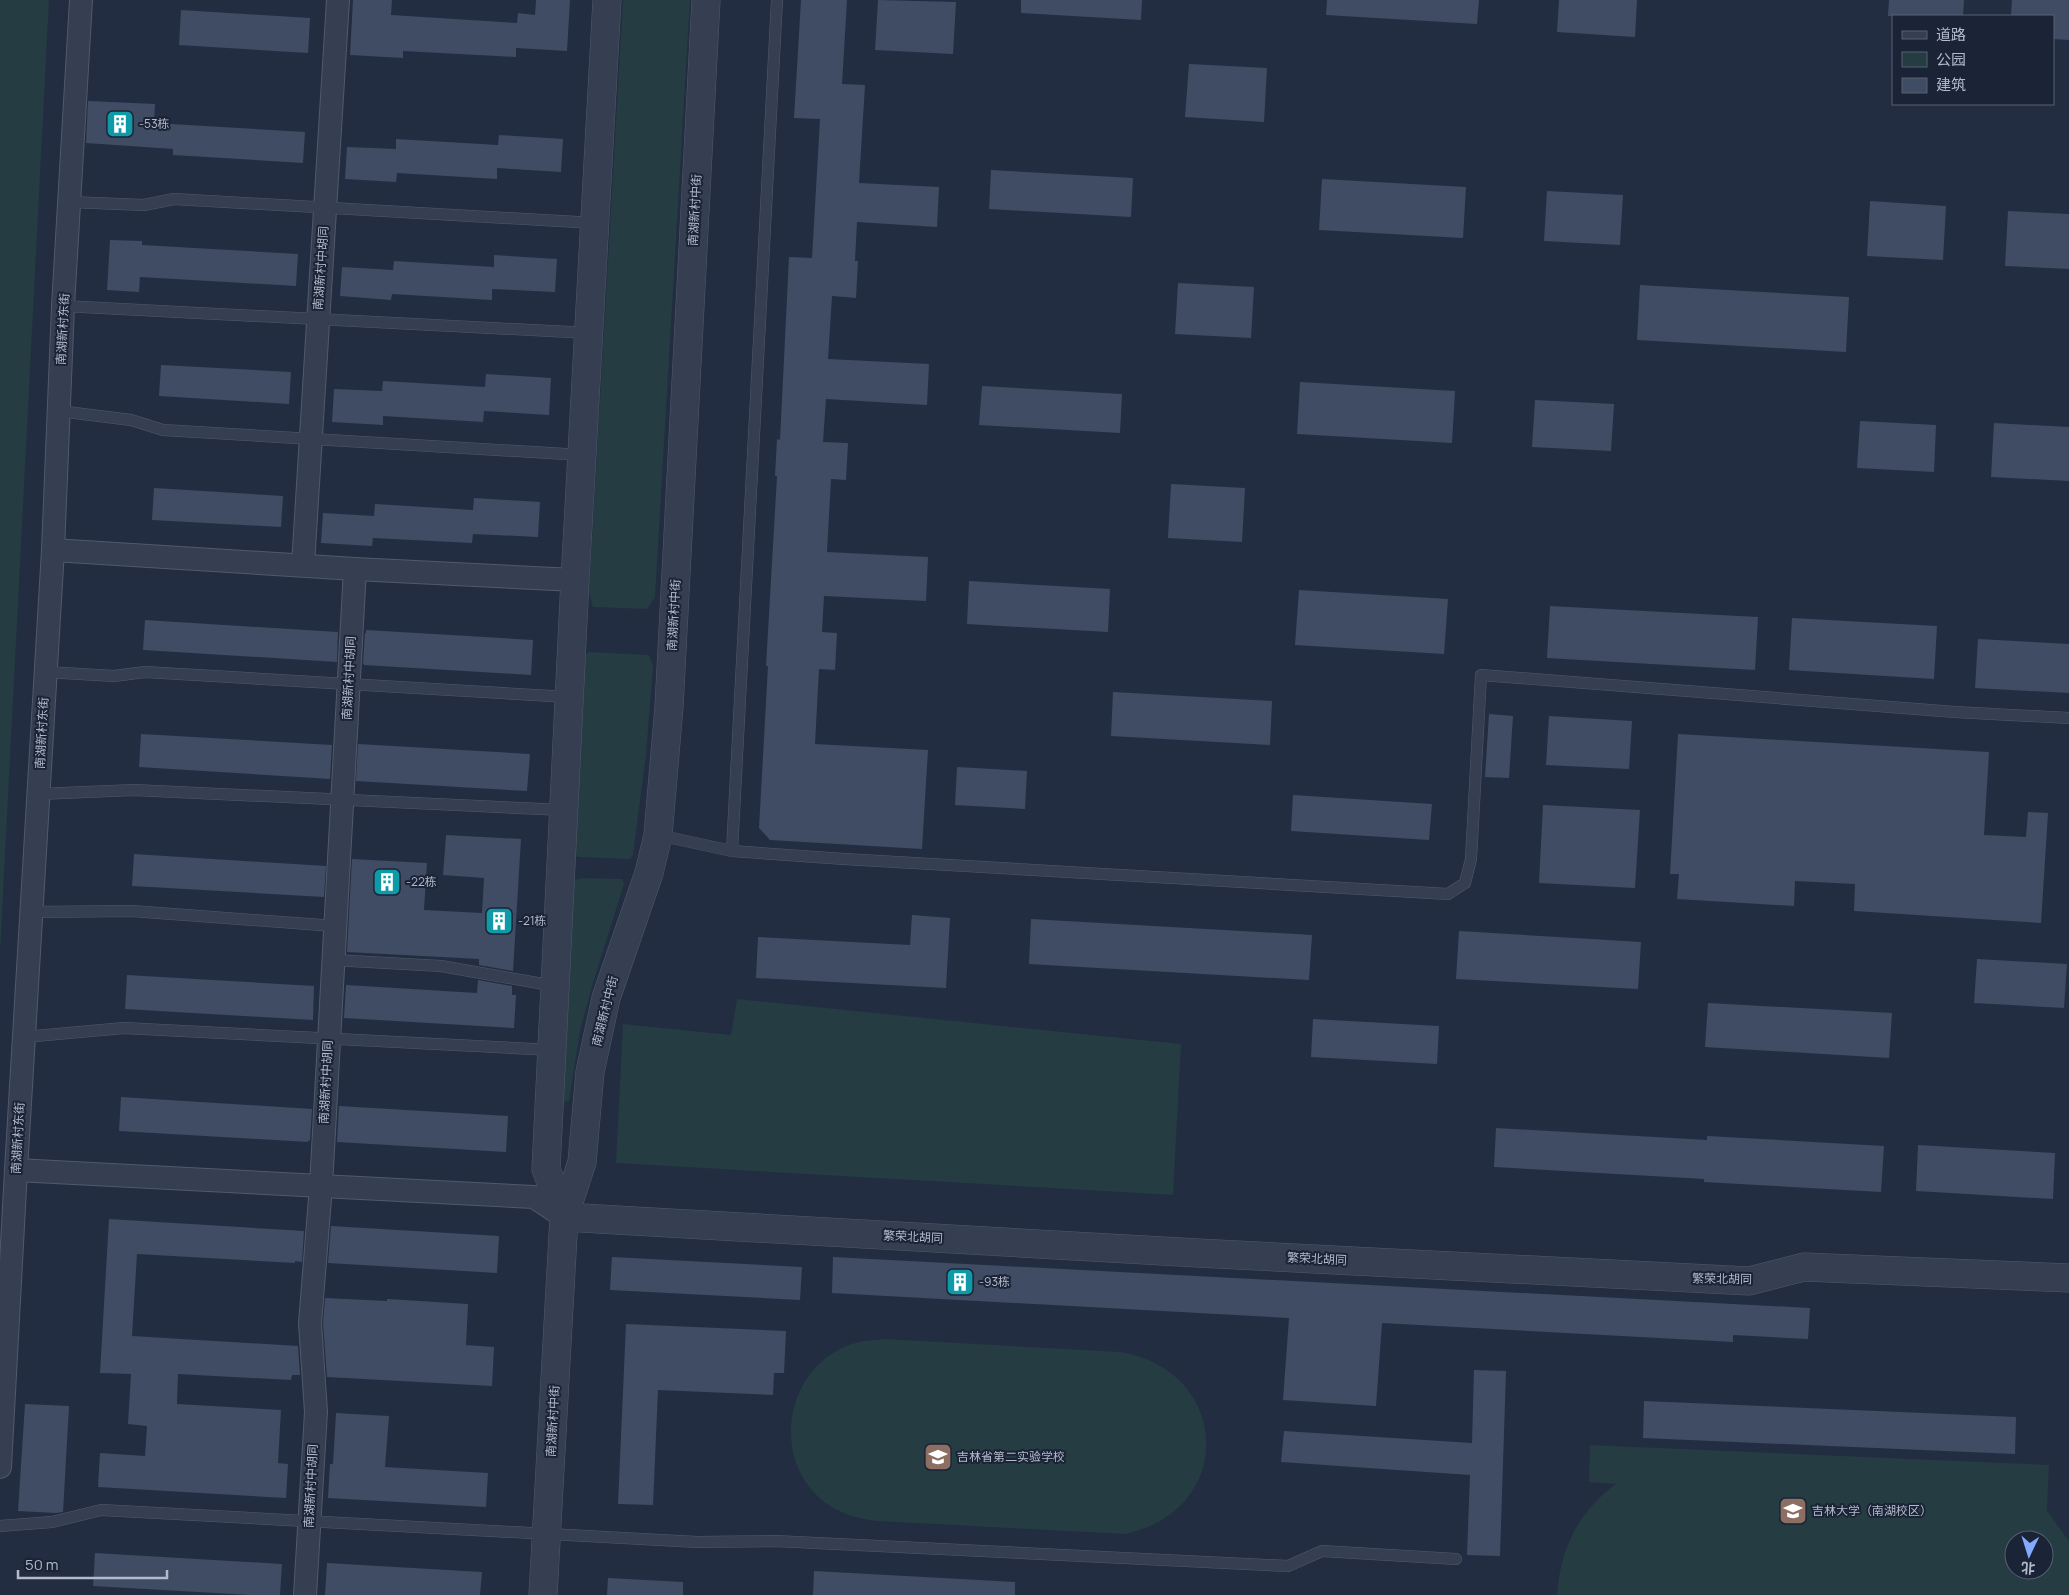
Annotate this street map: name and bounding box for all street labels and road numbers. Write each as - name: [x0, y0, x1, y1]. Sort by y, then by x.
- street label: 南湖新村中街: [684, 174, 705, 246]
- street label: 南湖新村中胡同: [309, 225, 332, 310]
- street label: 南湖新村东街: [52, 293, 73, 365]
- street label: 南湖新村中街: [663, 579, 684, 651]
- street label: 南湖新村中胡同: [338, 636, 359, 720]
- street label: 南湖新村东街: [31, 697, 52, 769]
- street label: 南湖新村中街: [588, 974, 621, 1048]
- street label: 南湖新村中胡同: [315, 1040, 336, 1124]
- street label: 南湖新村东街: [7, 1102, 28, 1174]
- street label: 繁荣北胡同: [883, 1226, 943, 1247]
- street label: 繁荣北胡同: [1287, 1248, 1347, 1269]
- street label: 繁荣北胡同: [1692, 1269, 1752, 1288]
- street label: 南湖新村中街: [542, 1385, 563, 1457]
- street label: 南湖新村中胡同: [300, 1444, 321, 1528]

